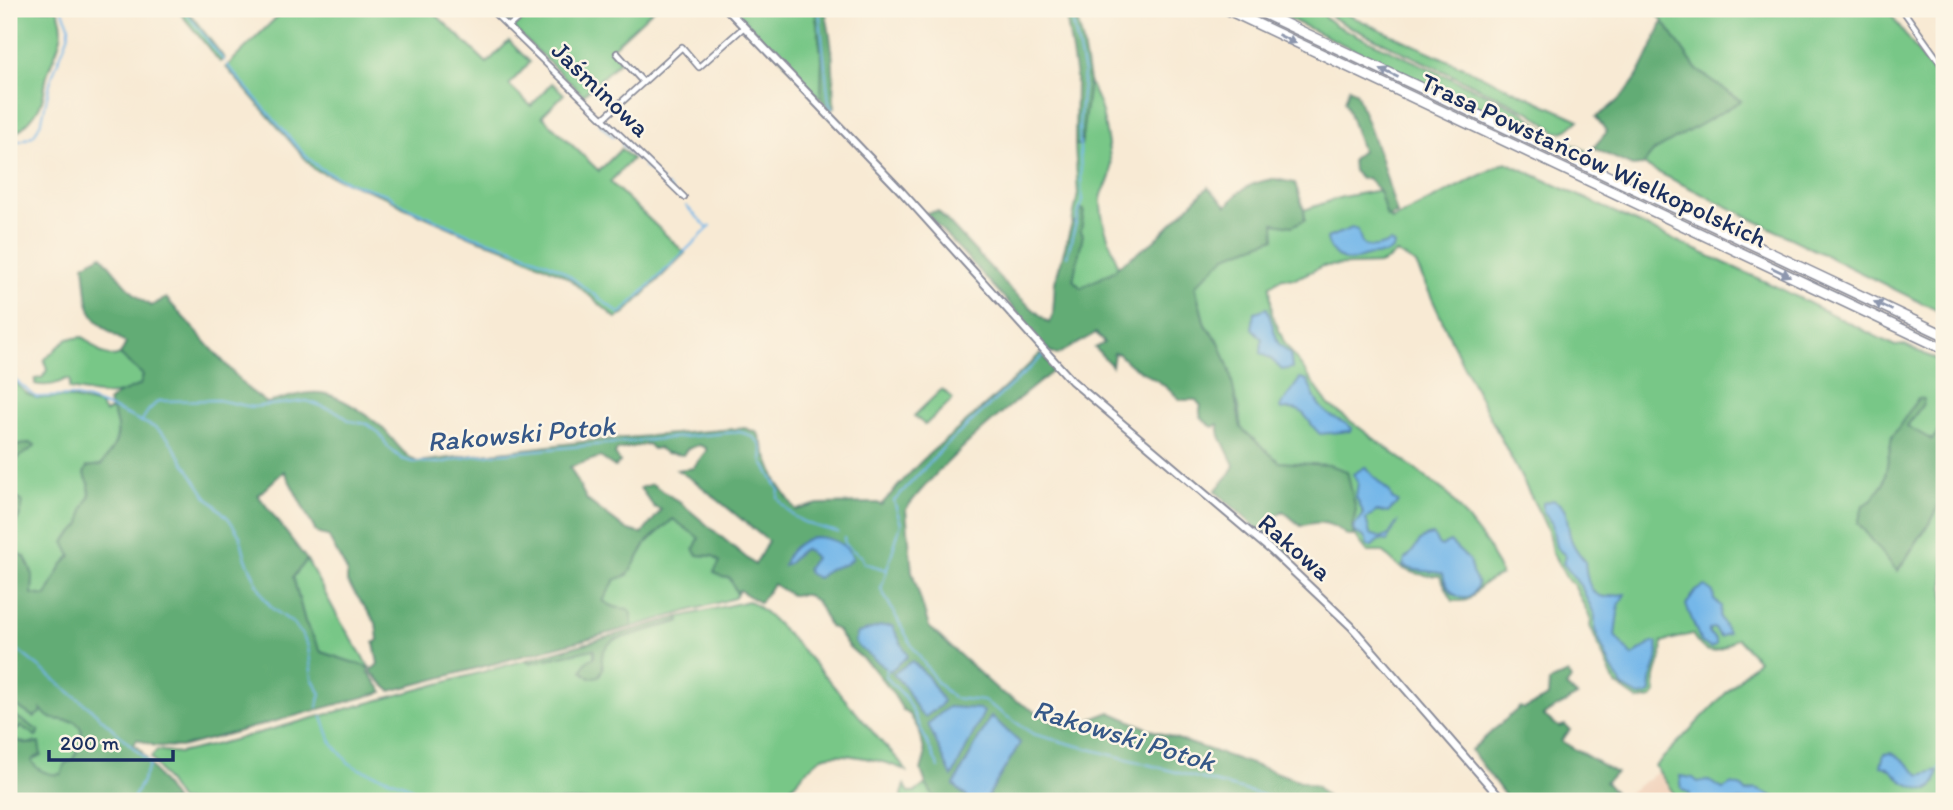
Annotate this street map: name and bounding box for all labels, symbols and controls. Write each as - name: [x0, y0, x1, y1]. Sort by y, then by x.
- one-way arrow: [1277, 33, 1297, 44]
- street label: Jaśminowa: [545, 34, 657, 144]
- street label: Trasa Powstańców Wielkopolskich: [1416, 66, 1772, 255]
- one-way arrow: [1378, 67, 1399, 78]
- one-way arrow: [1771, 266, 1791, 278]
- one-way arrow: [1872, 300, 1893, 311]
- water label: Rakowski Potok: [426, 408, 618, 458]
- street label: Rakowa: [1252, 506, 1339, 588]
- water label: Rakowski Potok: [1029, 691, 1221, 779]
- scale bar: [49, 719, 173, 763]
- text: 200 m: [60, 730, 120, 755]

